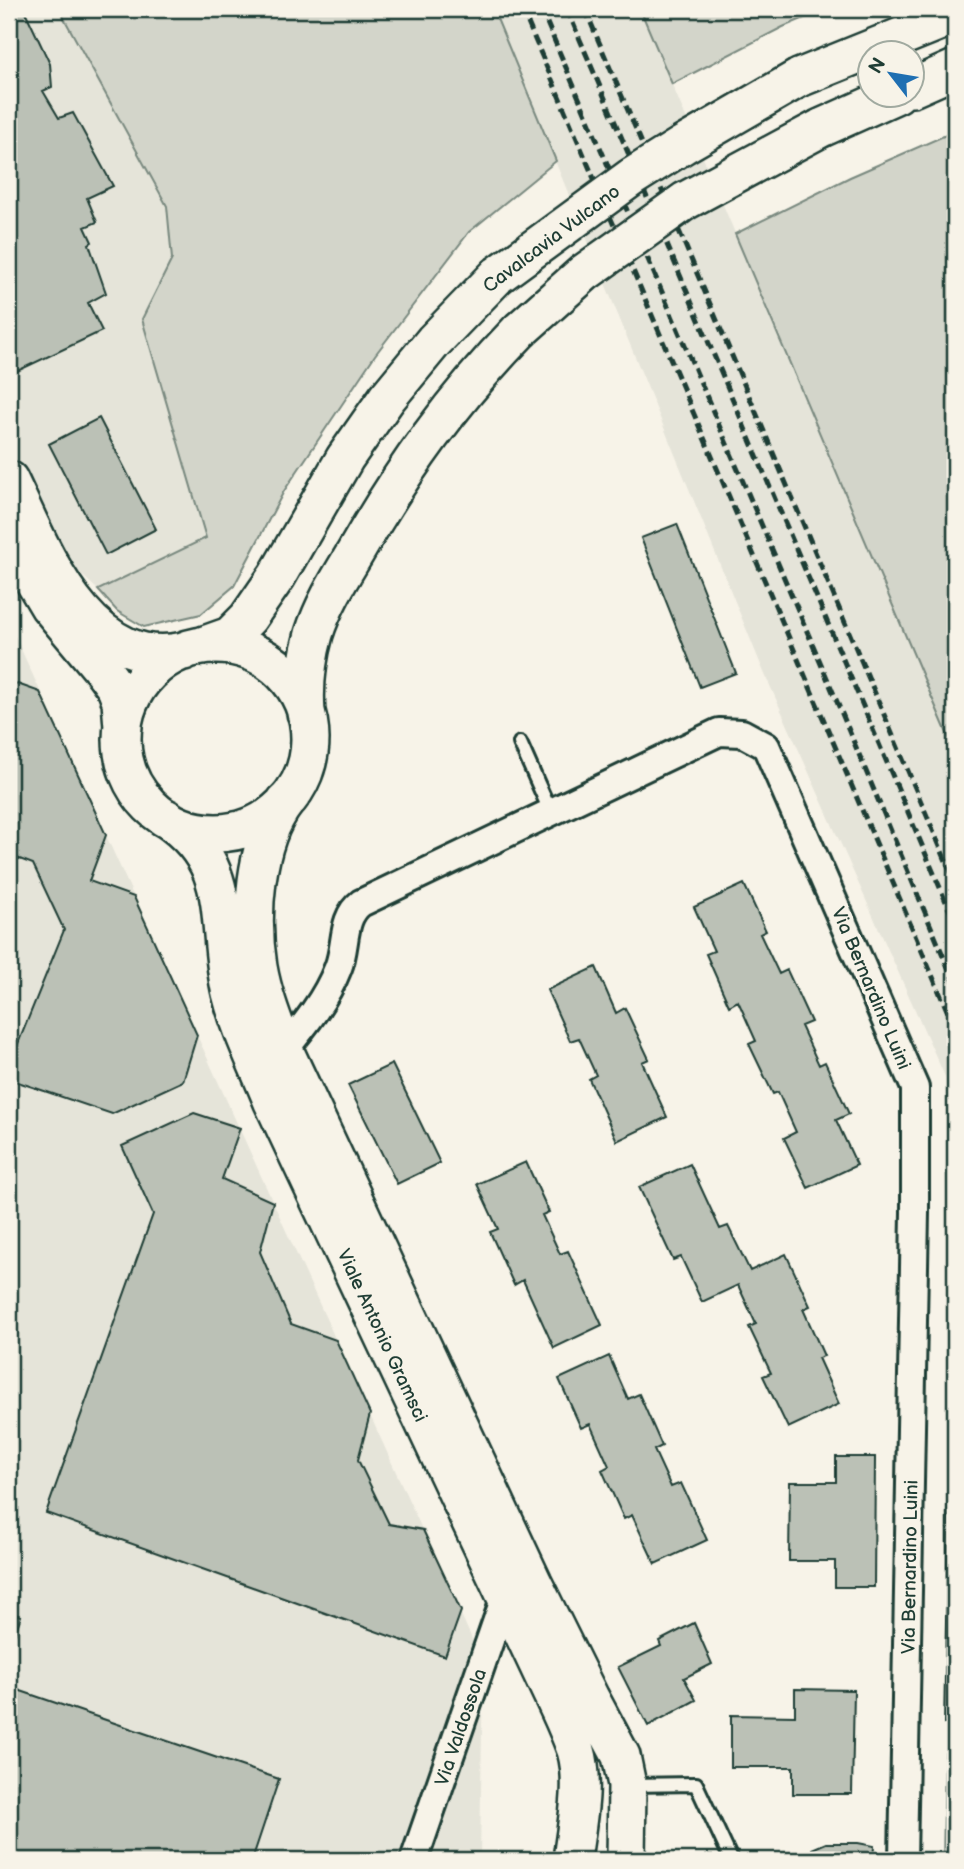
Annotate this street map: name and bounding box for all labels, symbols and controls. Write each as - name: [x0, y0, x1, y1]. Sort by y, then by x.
- north arrow: [856, 38, 926, 108]
- text: N: [864, 54, 891, 78]
- street label: Cavalcavia Vulcano: [479, 180, 625, 298]
- street label: Via Bernardino Luini: [826, 904, 915, 1073]
- street label: Viale Antonio Gramsci: [331, 1246, 432, 1426]
- street label: Via Bernardino Luini: [897, 1480, 924, 1654]
- street label: Via Valdossola: [431, 1666, 492, 1789]

